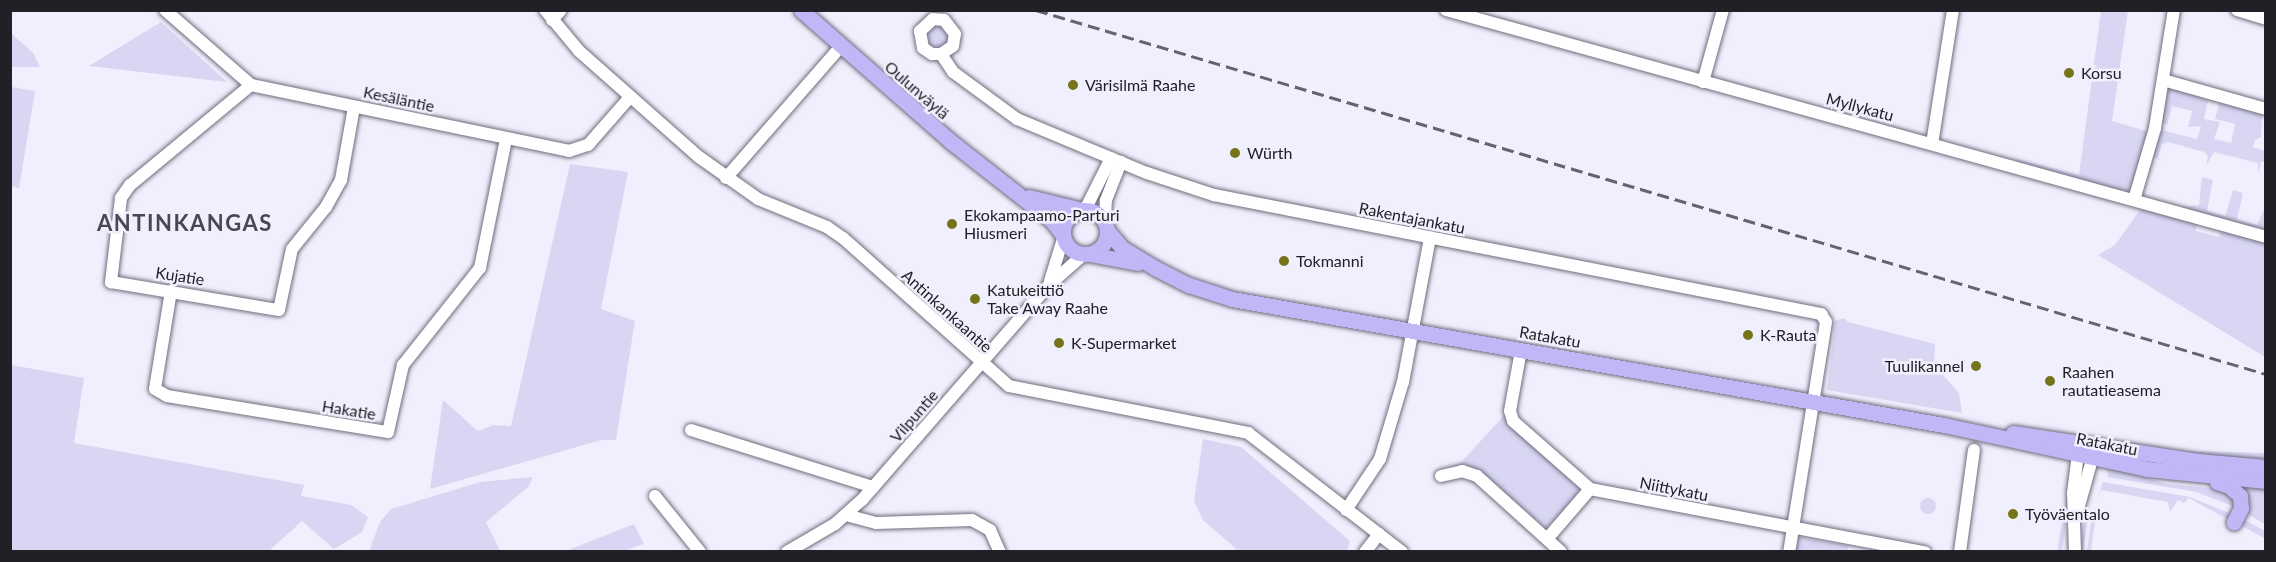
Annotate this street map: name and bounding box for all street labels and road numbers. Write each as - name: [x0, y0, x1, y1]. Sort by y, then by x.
- street label: Oulunväylä: [881, 57, 953, 123]
- street label: Kesäläntie: [362, 82, 436, 116]
- street label: Myllykatu: [1824, 89, 1896, 125]
- street label: Rakentajankatu: [1357, 198, 1467, 238]
- street label: Kujatie: [154, 263, 206, 289]
- street label: Antinkankaantie: [898, 266, 996, 356]
- street label: Ratakatu: [1518, 322, 1582, 352]
- street label: Vilpuntie: [886, 386, 942, 446]
- street label: Hakatie: [321, 396, 377, 424]
- street label: Ratakatu: [2075, 429, 2139, 459]
- street label: Niittykatu: [1638, 473, 1710, 505]

